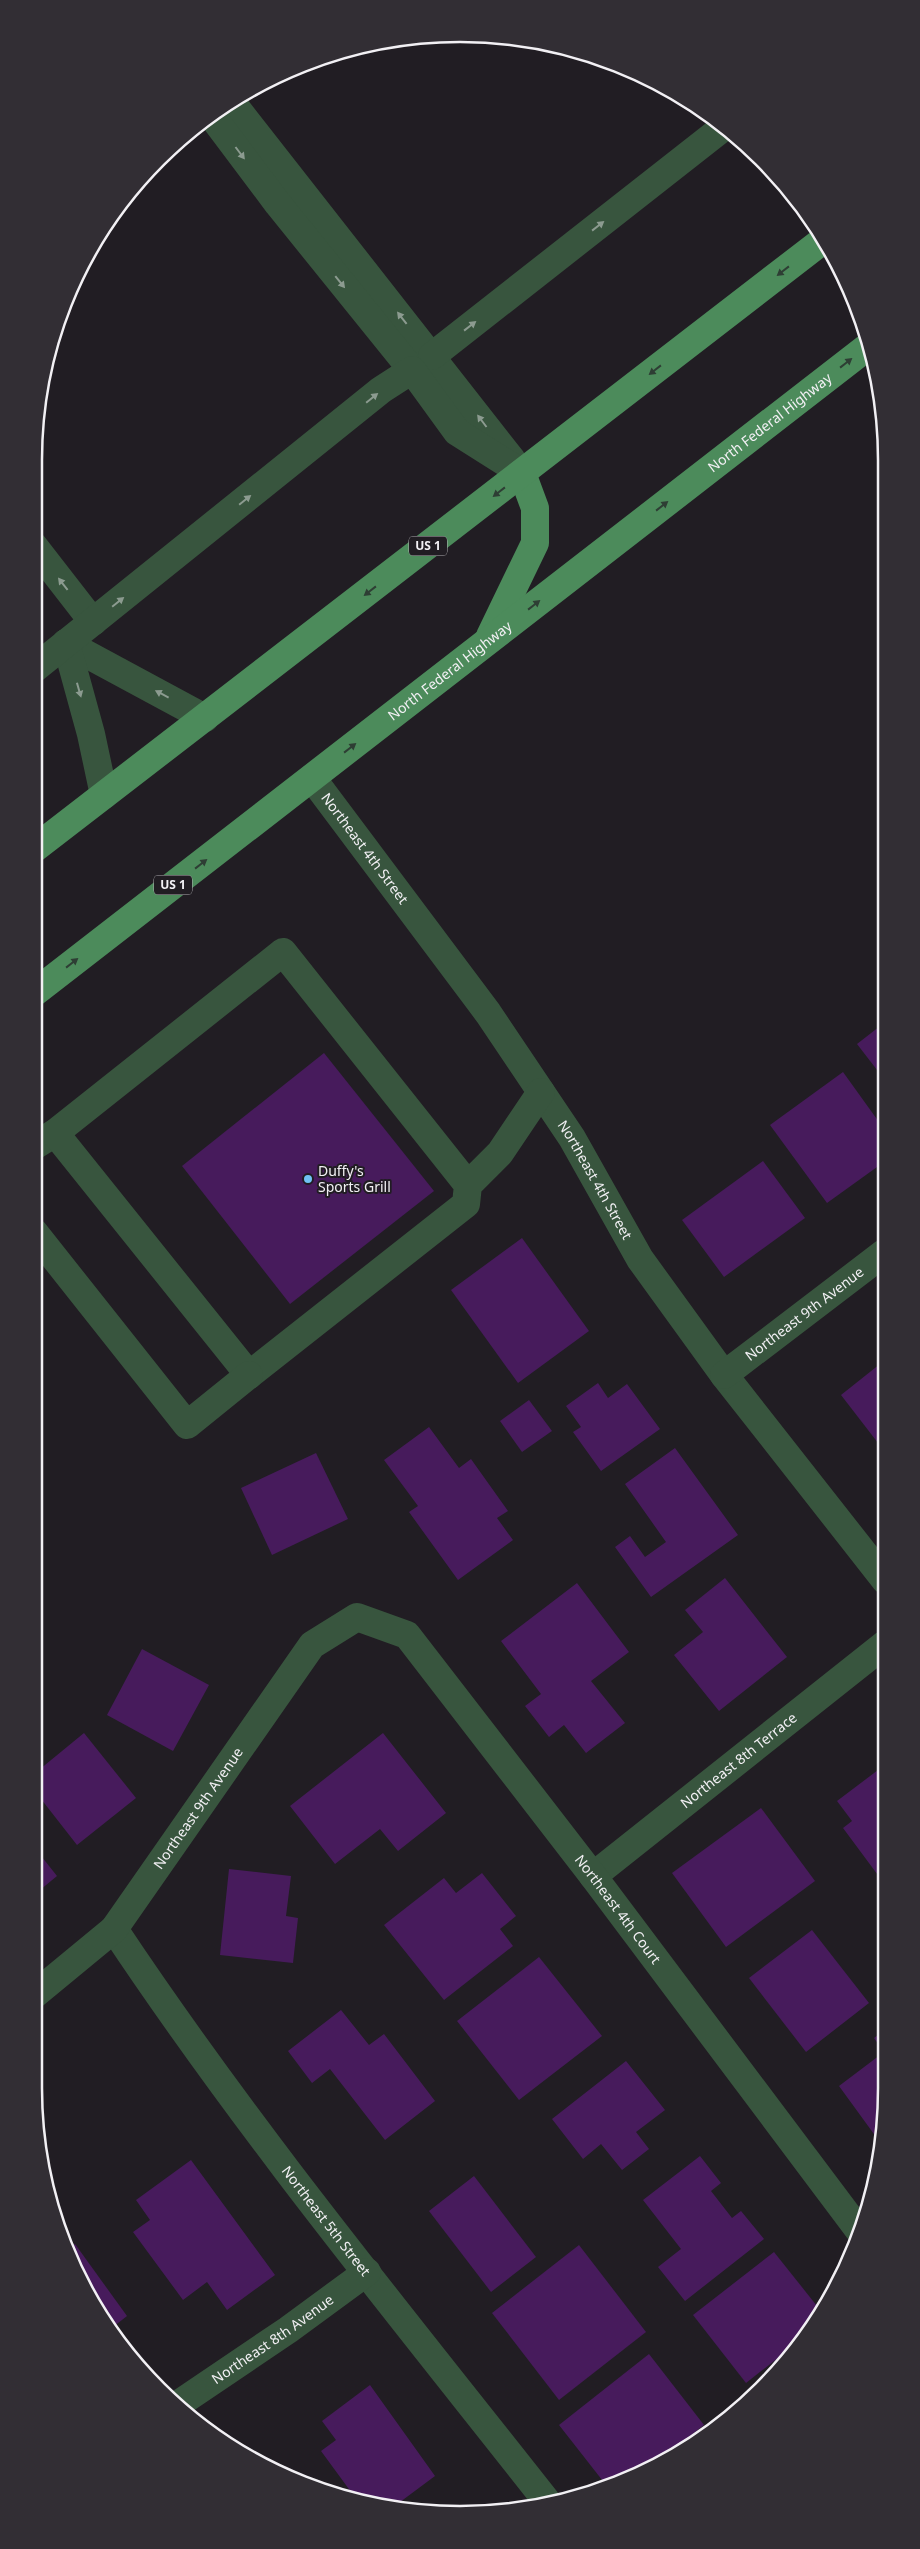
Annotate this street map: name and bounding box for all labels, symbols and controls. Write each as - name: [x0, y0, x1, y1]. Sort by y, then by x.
- one-way arrow: [235, 146, 246, 159]
- one-way arrow: [591, 220, 604, 231]
- one-way arrow: [777, 265, 790, 276]
- one-way arrow: [335, 275, 345, 288]
- one-way arrow: [396, 311, 407, 324]
- one-way arrow: [463, 321, 477, 331]
- one-way arrow: [839, 358, 853, 368]
- one-way arrow: [649, 365, 662, 376]
- street label: North Federal Highway: [704, 368, 836, 476]
- one-way arrow: [365, 393, 378, 404]
- one-way arrow: [477, 414, 487, 428]
- one-way arrow: [493, 486, 506, 497]
- one-way arrow: [238, 494, 251, 505]
- one-way arrow: [655, 500, 668, 511]
- road number: US 1: [409, 536, 447, 556]
- one-way arrow: [58, 577, 68, 591]
- one-way arrow: [364, 585, 377, 596]
- one-way arrow: [111, 596, 124, 607]
- one-way arrow: [527, 600, 540, 611]
- street label: North Federal Highway: [384, 616, 516, 724]
- one-way arrow: [75, 682, 83, 697]
- one-way arrow: [155, 690, 169, 699]
- one-way arrow: [343, 742, 356, 753]
- street label: Northeast 4th Street: [317, 789, 413, 908]
- one-way arrow: [194, 858, 207, 869]
- road number: US 1: [154, 876, 192, 894]
- one-way arrow: [65, 958, 79, 968]
- street label: Northeast 4th Street: [554, 1116, 637, 1243]
- place label: Duffy's Sports Grill: [318, 1161, 391, 1196]
- marker: Duffy's Sports Grill: [302, 1173, 314, 1185]
- street label: Northeast 9th Avenue: [741, 1262, 867, 1365]
- street label: Northeast 8th Terrace: [676, 1708, 801, 1812]
- street label: Northeast 9th Avenue: [149, 1743, 247, 1873]
- street label: Northeast 4th Court: [571, 1850, 666, 1967]
- street label: Northeast 5th Street: [278, 2162, 375, 2280]
- street label: Northeast 8th Avenue: [208, 2290, 337, 2388]

